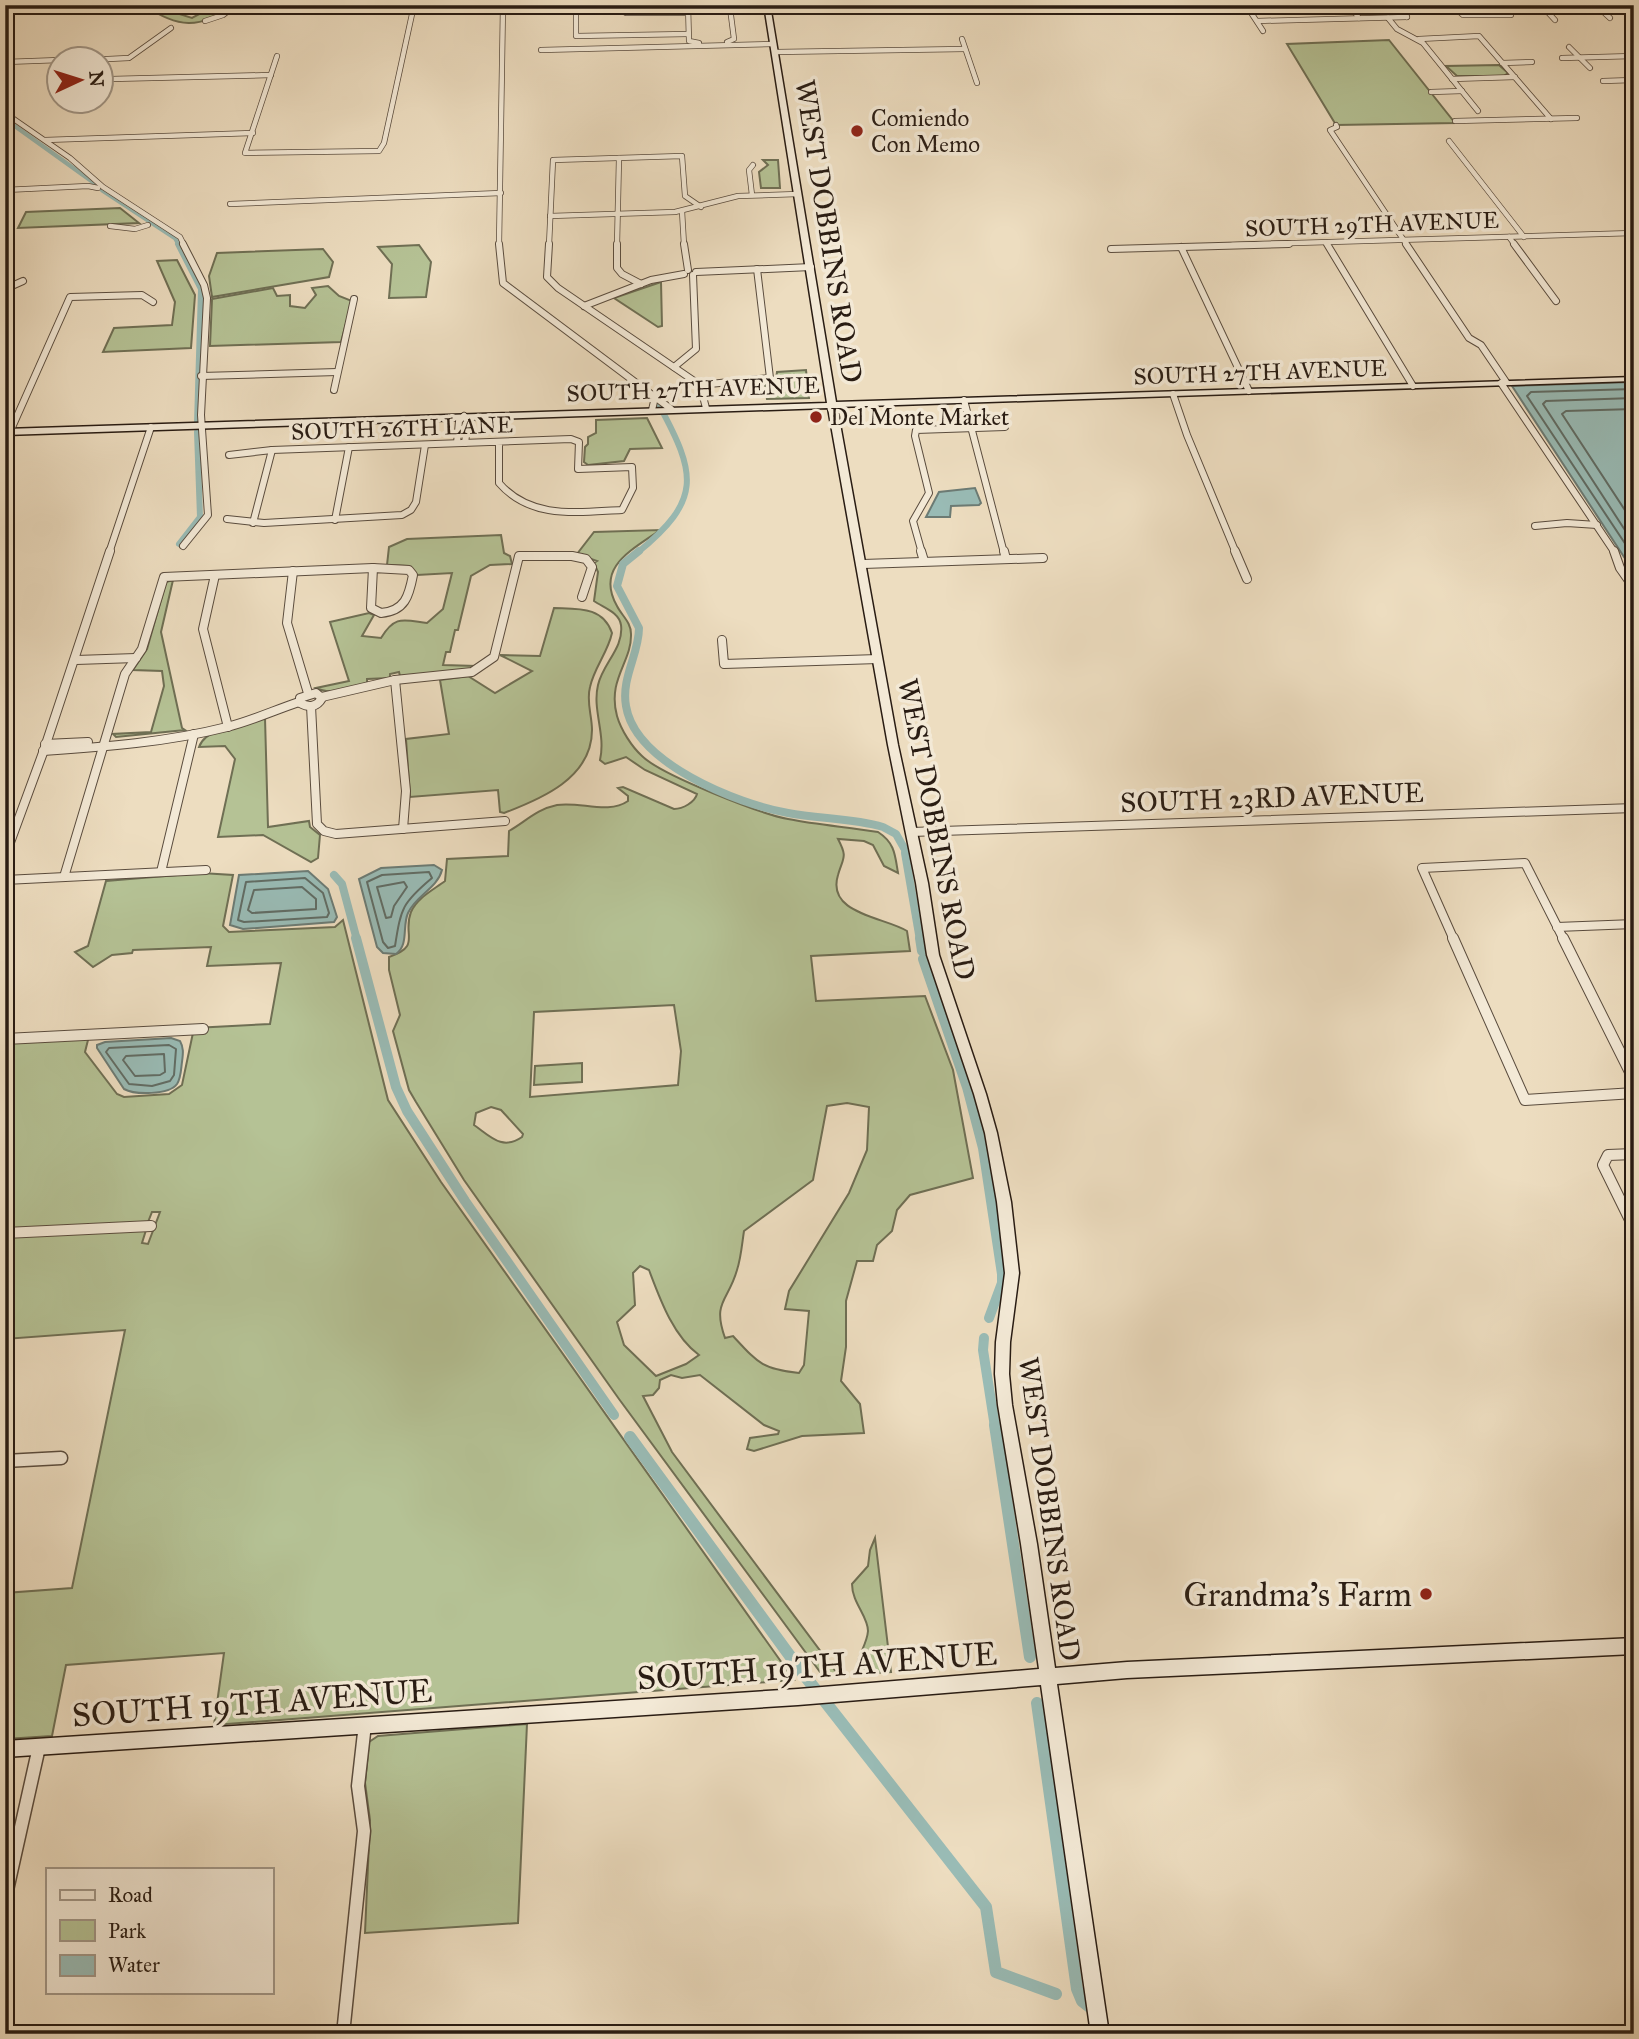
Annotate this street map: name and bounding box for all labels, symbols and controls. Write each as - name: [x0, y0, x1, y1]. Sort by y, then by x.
- north arrow: [46, 46, 116, 116]
- text: N: [84, 70, 108, 88]
- street label: WEST DOBBINS ROAD: [787, 77, 870, 385]
- place label: Comiendo Con Memo: [871, 104, 980, 158]
- marker: Comiendo Con Memo: [849, 123, 865, 139]
- street label: SOUTH 29TH AVENUE: [1245, 206, 1499, 242]
- street label: SOUTH 27TH AVENUE: [1133, 354, 1387, 390]
- street label: SOUTH 27TH AVENUE: [566, 371, 820, 407]
- place label: Del Monte Market: [830, 403, 1009, 431]
- marker: Del Monte Market: [808, 409, 824, 425]
- street label: SOUTH 26TH LANE: [290, 410, 514, 446]
- street label: WEST DOBBINS ROAD: [890, 675, 983, 983]
- street label: SOUTH 23RD AVENUE: [1120, 775, 1424, 820]
- street label: WEST DOBBINS ROAD: [1011, 1355, 1088, 1663]
- place label: Grandma’s Farm: [1184, 1575, 1412, 1615]
- marker: Grandma’s Farm: [1418, 1586, 1434, 1602]
- street label: SOUTH 19TH AVENUE: [636, 1633, 999, 1700]
- street label: SOUTH 19TH AVENUE: [71, 1670, 434, 1737]
- legend: [46, 1868, 273, 1994]
- text: Road: [108, 1882, 153, 1908]
- text: Park: [108, 1918, 146, 1944]
- text: Water: [108, 1952, 160, 1978]

